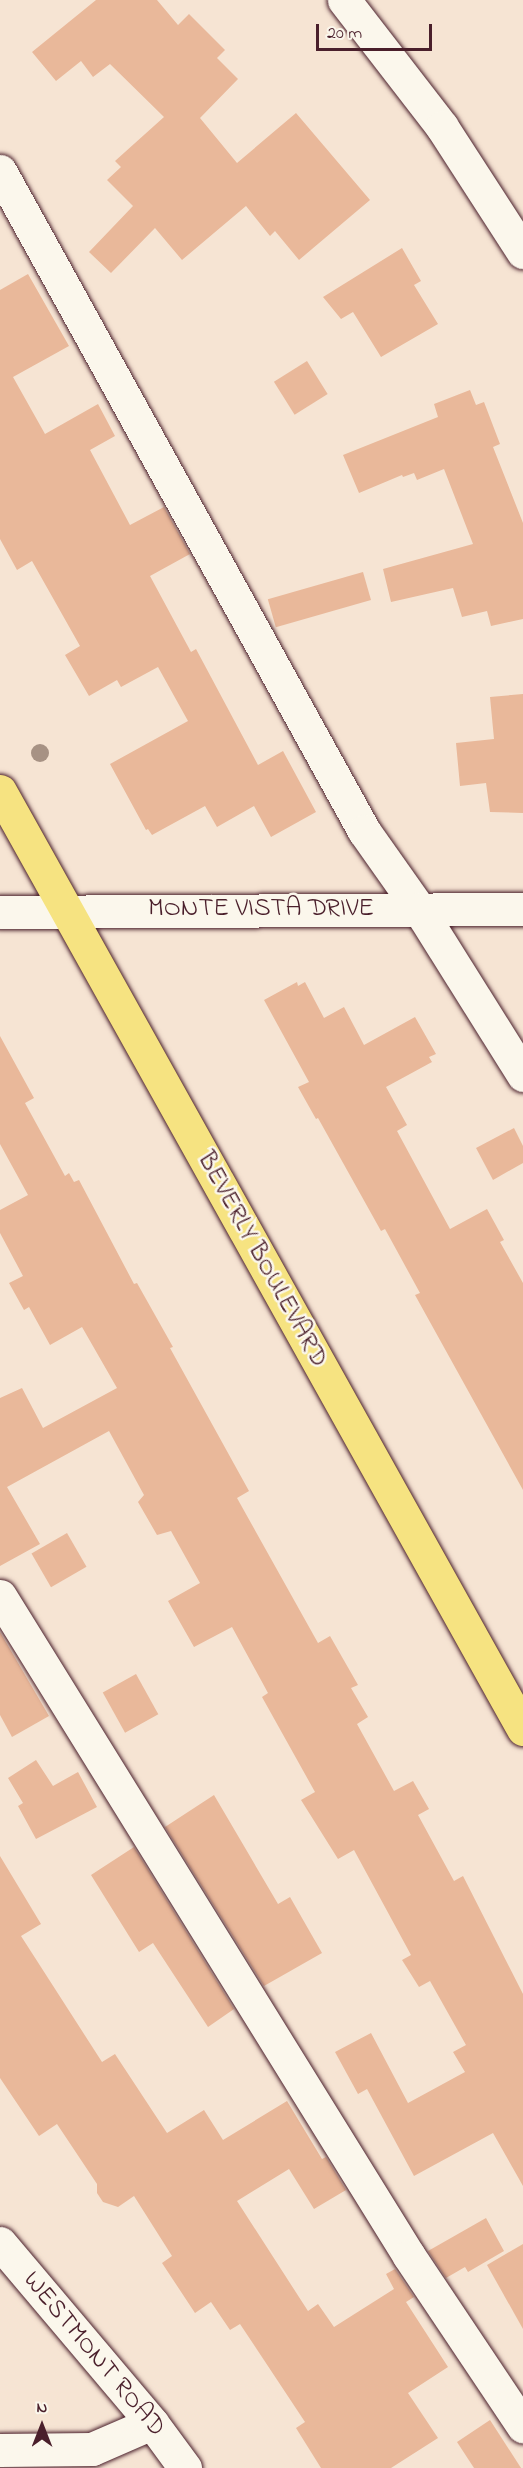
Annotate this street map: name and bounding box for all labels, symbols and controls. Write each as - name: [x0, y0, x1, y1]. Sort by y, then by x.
- scale bar: [319, 12, 434, 50]
- text: 20 m: [327, 21, 362, 47]
- street label: MONTE VISTA DRIVE: [148, 894, 374, 926]
- street label: BEVERLY BOULEVARD: [189, 1147, 333, 1373]
- street label: WESTMONT ROAD: [15, 2266, 171, 2444]
- north arrow: [12, 2396, 72, 2456]

